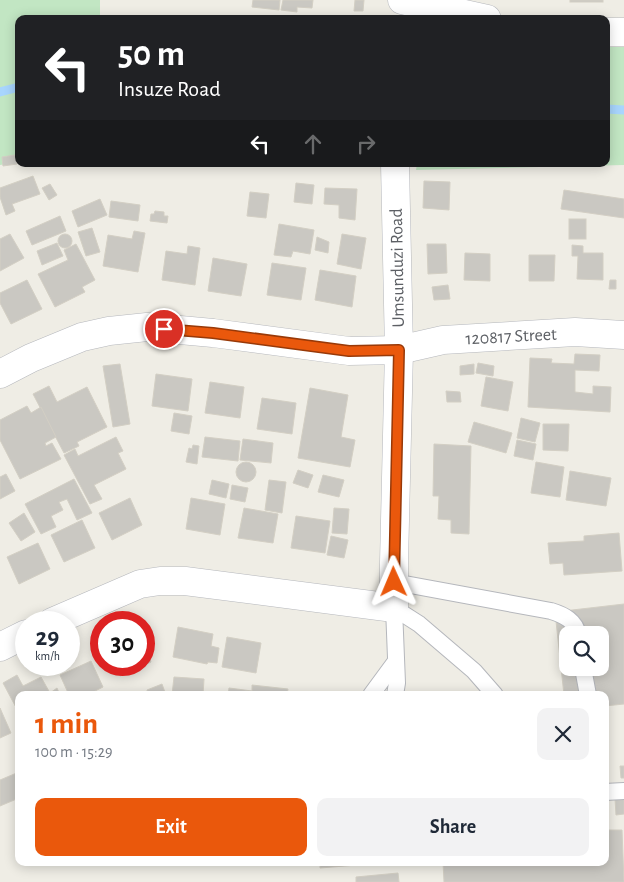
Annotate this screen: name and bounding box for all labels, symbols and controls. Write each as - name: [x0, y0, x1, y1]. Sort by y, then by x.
- icon: left: [35, 35, 100, 100]
- text: 50 m: [118, 37, 185, 72]
- text: Insuze Road: [118, 78, 221, 100]
- icon: left: [246, 130, 274, 158]
- icon: ahead: [299, 130, 327, 158]
- icon: right: [352, 130, 380, 158]
- street label: Umsunduzi Road: [388, 208, 408, 328]
- pin: [143, 308, 185, 350]
- icon: arrive: [150, 315, 178, 343]
- street label: 120817 Street: [465, 326, 557, 348]
- position arrow: [367, 555, 419, 607]
- speed limit sign: 30: [90, 611, 155, 676]
- text: 29: [36, 625, 59, 650]
- map controls: [559, 626, 609, 676]
- button: search: [559, 626, 609, 676]
- text: km/h: [35, 650, 60, 662]
- button: close: [537, 708, 589, 760]
- text: 1 min: [35, 709, 98, 739]
- text: 100 m · 15:29: [35, 744, 112, 760]
- button: Exit: [35, 798, 307, 856]
- button: Share: [317, 798, 589, 856]

